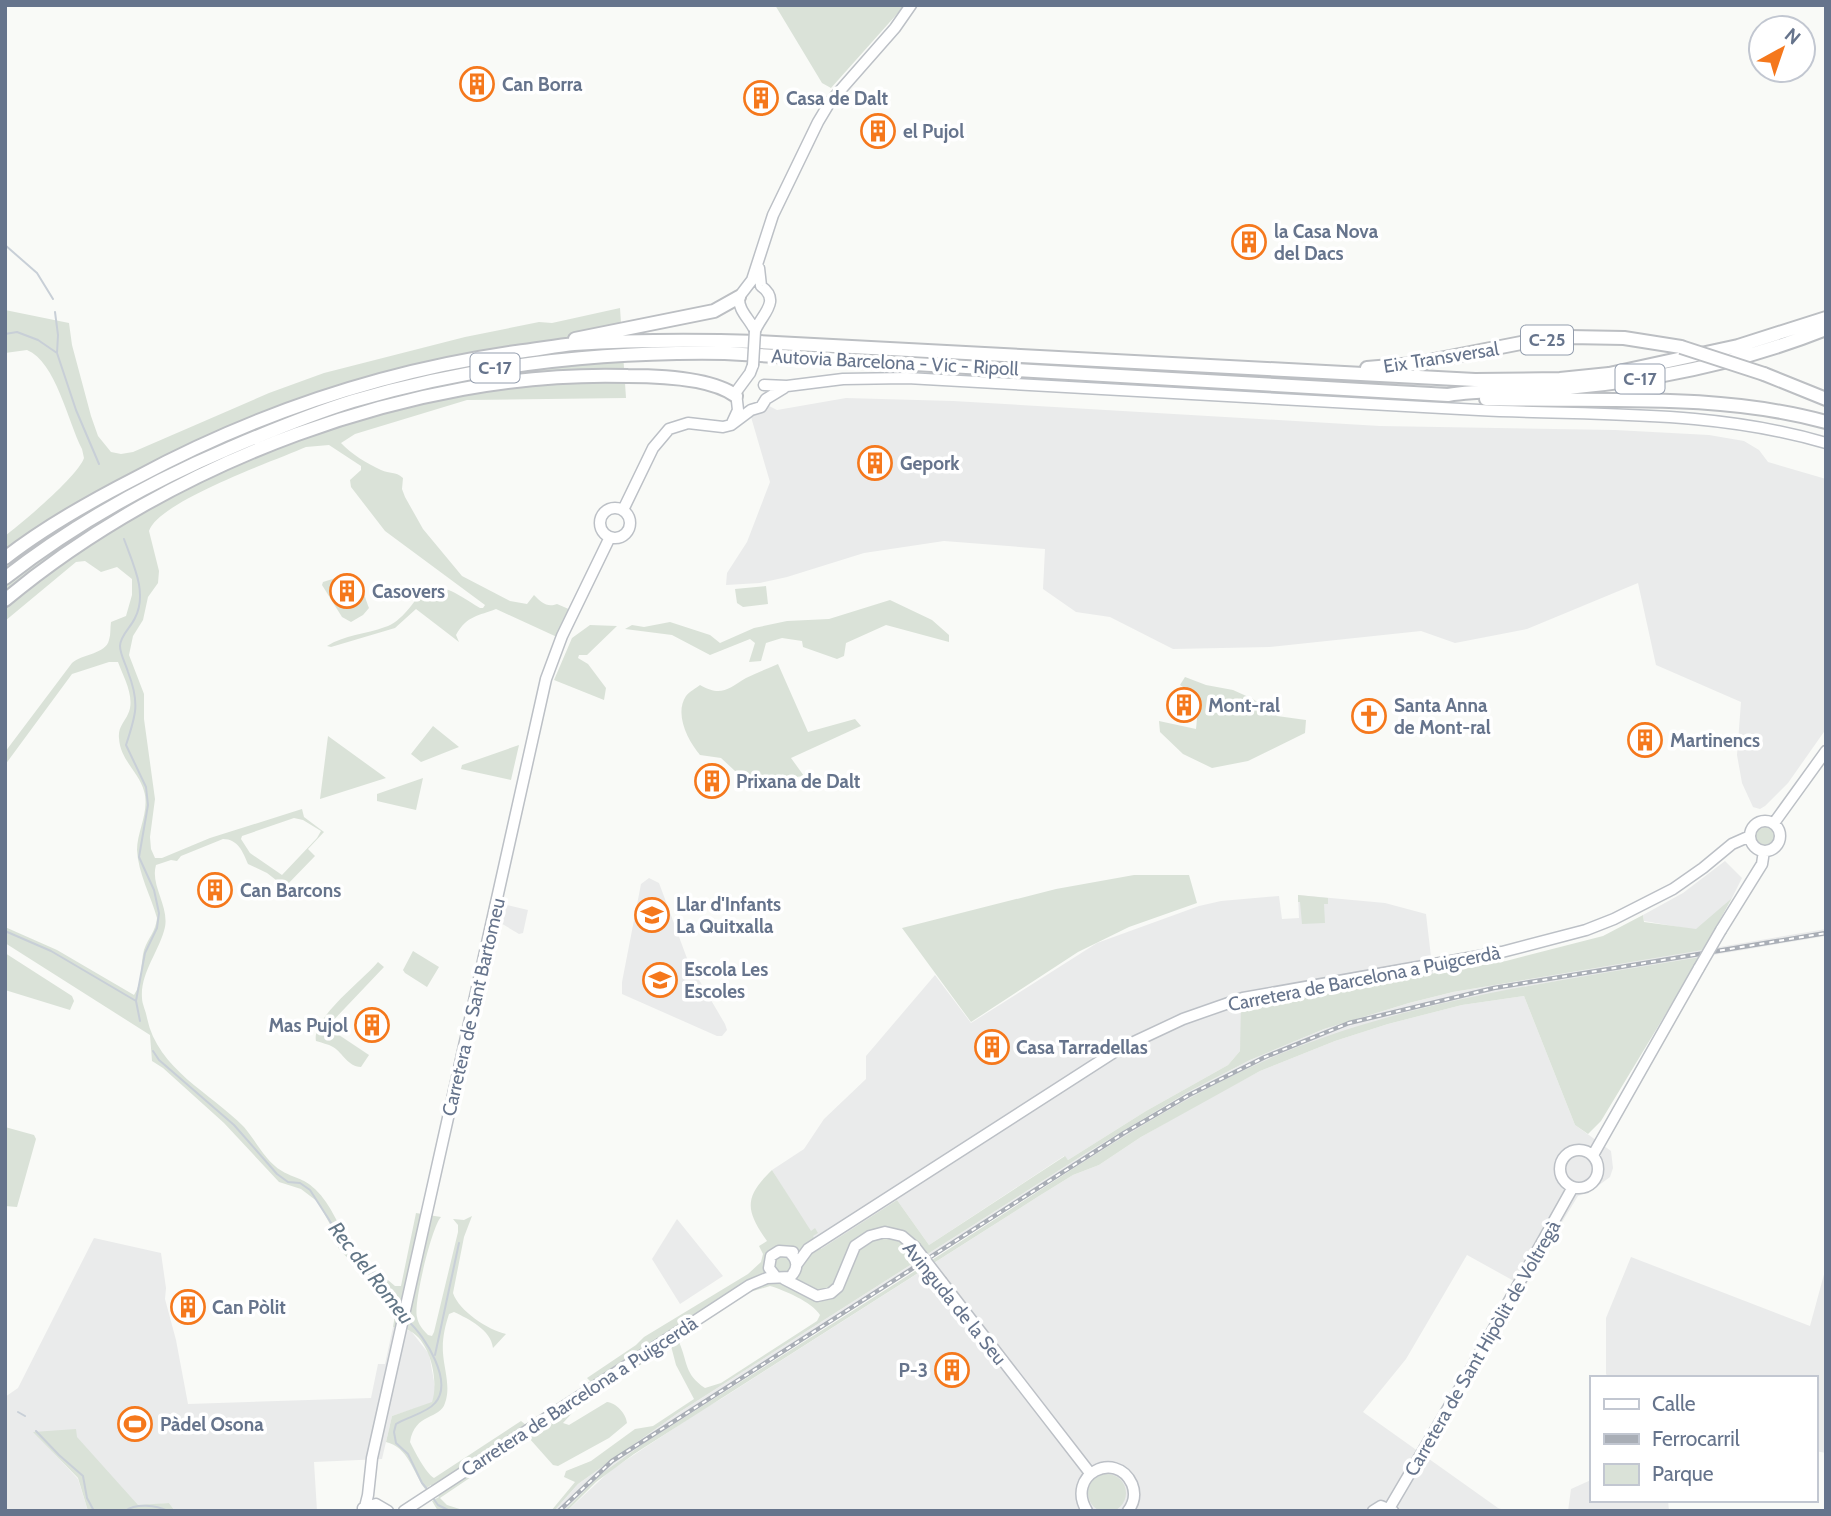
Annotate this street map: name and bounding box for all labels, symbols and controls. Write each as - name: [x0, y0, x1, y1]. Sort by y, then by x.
- north arrow: [1747, 14, 1817, 84]
- text: N: [1780, 23, 1805, 49]
- building icon: Can Borra: [458, 65, 496, 103]
- place label: Can Borra: [502, 73, 583, 96]
- building icon: Casa de Dalt: [742, 79, 780, 117]
- place label: Casa de Dalt: [786, 87, 889, 110]
- building icon: el Pujol: [859, 112, 897, 150]
- place label: el Pujol: [903, 120, 964, 143]
- place label: la Casa Nova del Dacs: [1274, 220, 1379, 265]
- building icon: la Casa Nova del Dacs: [1230, 223, 1268, 261]
- road number: C-25: [1521, 326, 1573, 354]
- street label: Eix Transversal: [1382, 337, 1501, 378]
- street label: Autovia Barcelona - Vic - Ripoll: [771, 345, 1020, 380]
- road number: C-17: [470, 354, 520, 382]
- road number: C-17: [1616, 365, 1664, 394]
- building icon: Gepork: [856, 444, 894, 482]
- place label: Gepork: [900, 452, 960, 475]
- building icon: Casovers: [328, 572, 366, 610]
- place label: Casovers: [372, 580, 445, 603]
- building icon: Mont-ral: [1165, 686, 1203, 724]
- place label: Mont-ral: [1208, 694, 1280, 717]
- place label: Santa Anna de Mont-ral: [1394, 694, 1491, 739]
- church icon: Santa Anna de Mont-ral: [1350, 697, 1388, 735]
- building icon: Martinencs: [1626, 721, 1664, 759]
- place label: Martinencs: [1670, 729, 1760, 752]
- building icon: Prixana de Dalt: [693, 762, 731, 800]
- place label: Prixana de Dalt: [736, 770, 861, 793]
- building icon: Can Barcons: [196, 871, 234, 909]
- place label: Can Barcons: [240, 879, 341, 902]
- place label: Llar d'Infants La Quitxalla: [676, 893, 781, 938]
- street label: Carretera de Sant Bartomeu: [437, 896, 510, 1118]
- school or university icon: Llar d'Infants La Quitxalla: [633, 896, 671, 934]
- street label: Carretera de Barcelona a Puigcerdà: [1226, 941, 1502, 1016]
- place label: Escola Les Escoles: [684, 958, 768, 1003]
- school or university icon: Escola Les Escoles: [641, 961, 679, 999]
- building icon: Mas Pujol: [353, 1006, 391, 1044]
- place label: Mas Pujol: [268, 1014, 348, 1037]
- building icon: Casa Tarradellas: [973, 1028, 1011, 1066]
- place label: Casa Tarradellas: [1016, 1036, 1148, 1059]
- street label: Carretera de Sant Hipòlit de Voltregà: [1400, 1216, 1565, 1480]
- water label: Rec del Romeu: [324, 1217, 419, 1329]
- street label: Avinguda de la Seu: [898, 1237, 1011, 1369]
- building icon: Can Pòlit: [169, 1288, 207, 1326]
- place label: Can Pòlit: [212, 1296, 286, 1319]
- street label: Carretera de Barcelona a Puigcerdà: [457, 1311, 702, 1481]
- building icon: P-3: [933, 1351, 971, 1389]
- place label: P-3: [898, 1359, 928, 1382]
- legend: [1590, 1376, 1817, 1502]
- text: Calle: [1652, 1391, 1696, 1416]
- sports icon: Pàdel Osona: [116, 1405, 154, 1443]
- place label: Pàdel Osona: [160, 1413, 264, 1436]
- text: Ferrocarril: [1652, 1426, 1740, 1451]
- text: Parque: [1652, 1461, 1714, 1486]

